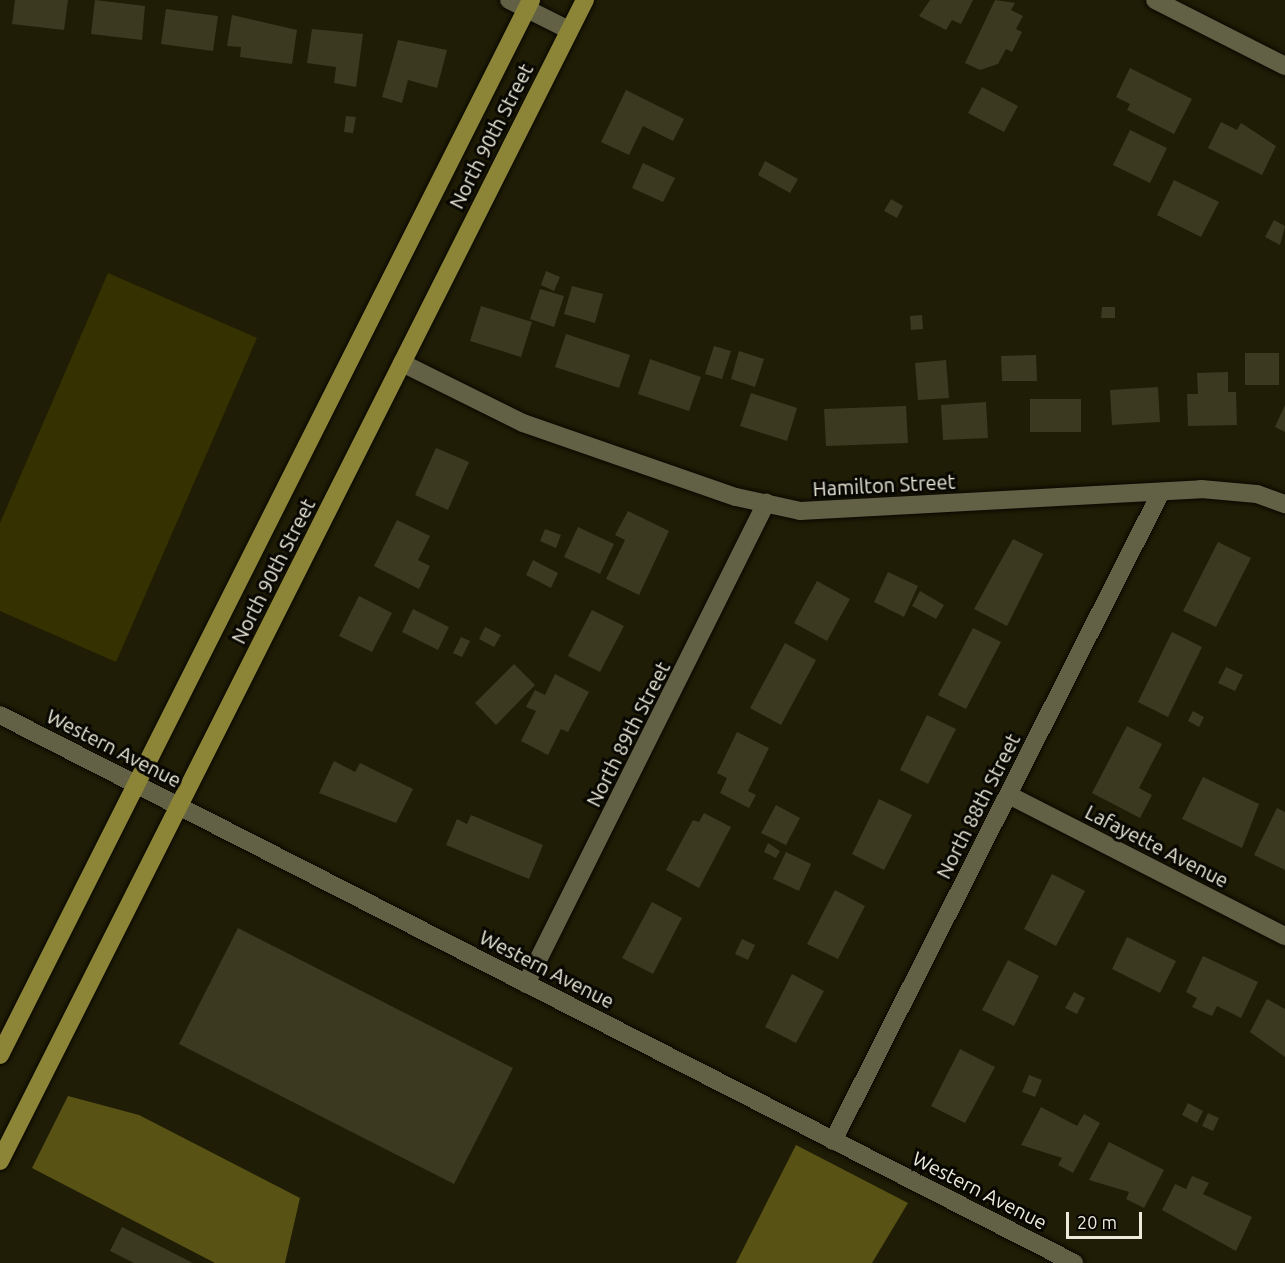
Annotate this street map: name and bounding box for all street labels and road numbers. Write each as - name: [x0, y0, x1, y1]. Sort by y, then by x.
- street label: North 90th Street: [444, 59, 538, 213]
- street label: Hamilton Street: [812, 469, 956, 501]
- street label: North 90th Street: [226, 494, 320, 648]
- street label: North 89th Street: [581, 657, 675, 811]
- street label: Western Avenue: [43, 704, 185, 792]
- street label: North 88th Street: [931, 729, 1025, 883]
- street label: Lafayette Avenue: [1081, 800, 1233, 892]
- street label: Western Avenue: [476, 925, 618, 1013]
- street label: Western Avenue: [909, 1146, 1051, 1234]

